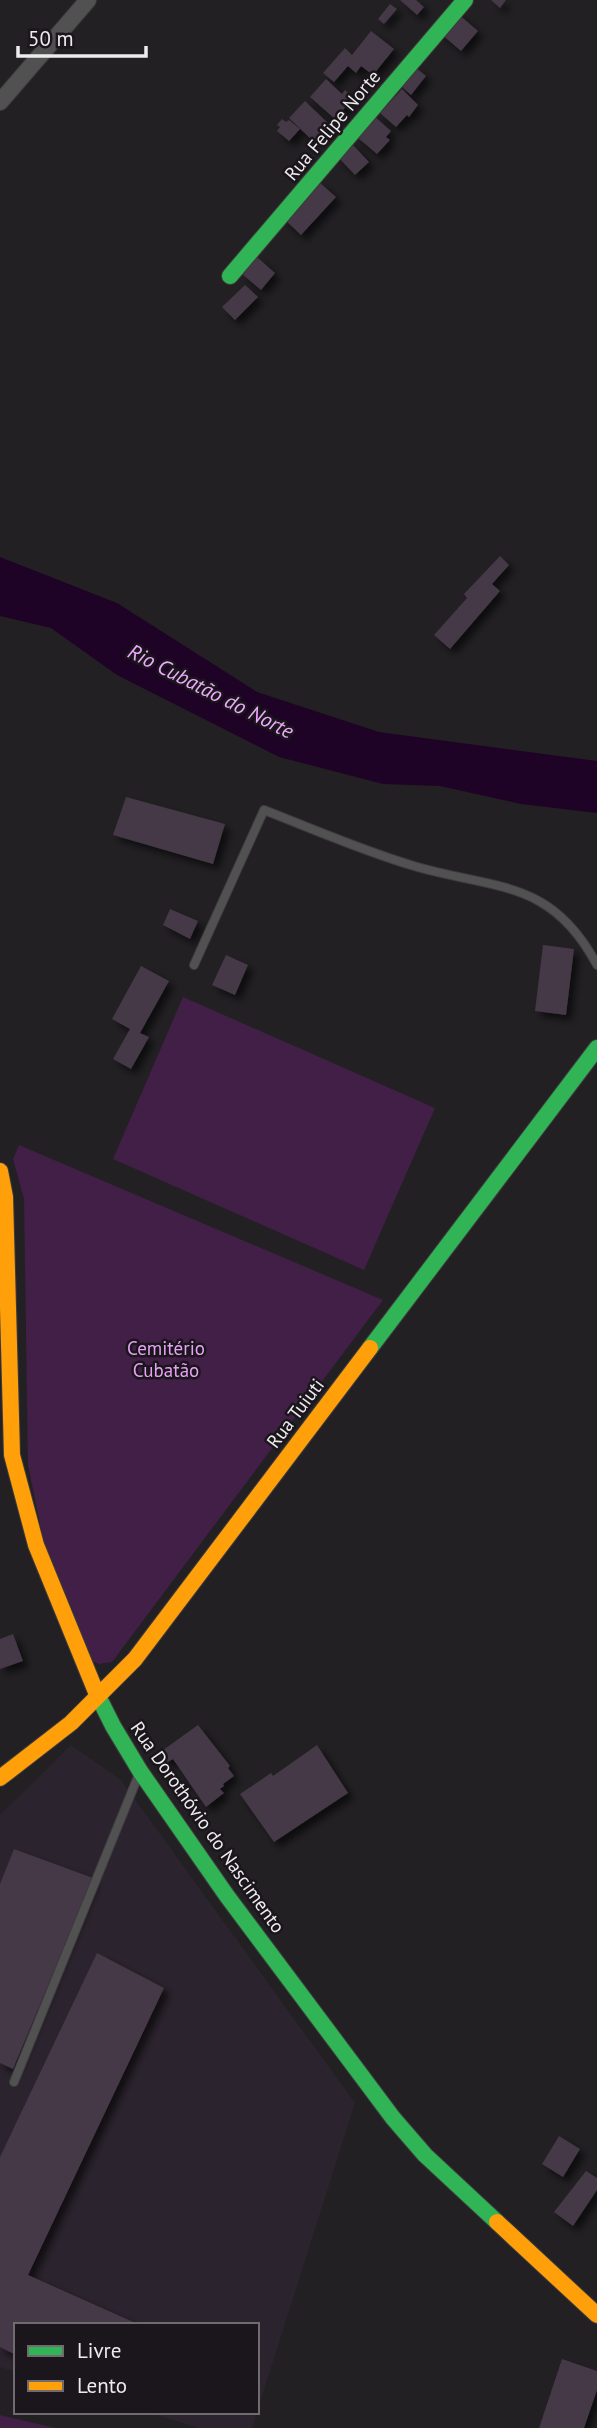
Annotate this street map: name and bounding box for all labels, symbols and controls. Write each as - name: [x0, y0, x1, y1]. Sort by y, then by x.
- scale bar: [18, 14, 145, 58]
- text: 50 m: [28, 25, 74, 52]
- street label: Rua Felipe Norte: [279, 65, 385, 185]
- water label: Rio Cubatão do Norte: [124, 638, 299, 745]
- park label: Cemitério Cubatão: [127, 1336, 205, 1382]
- street label: Rua Tuiuti: [261, 1373, 329, 1453]
- street label: Rua Dorothóvio do Nascimento: [126, 1717, 290, 1937]
- legend: [14, 2323, 259, 2414]
- text: Livre: [77, 2337, 121, 2364]
- text: Lento: [77, 2372, 127, 2399]

